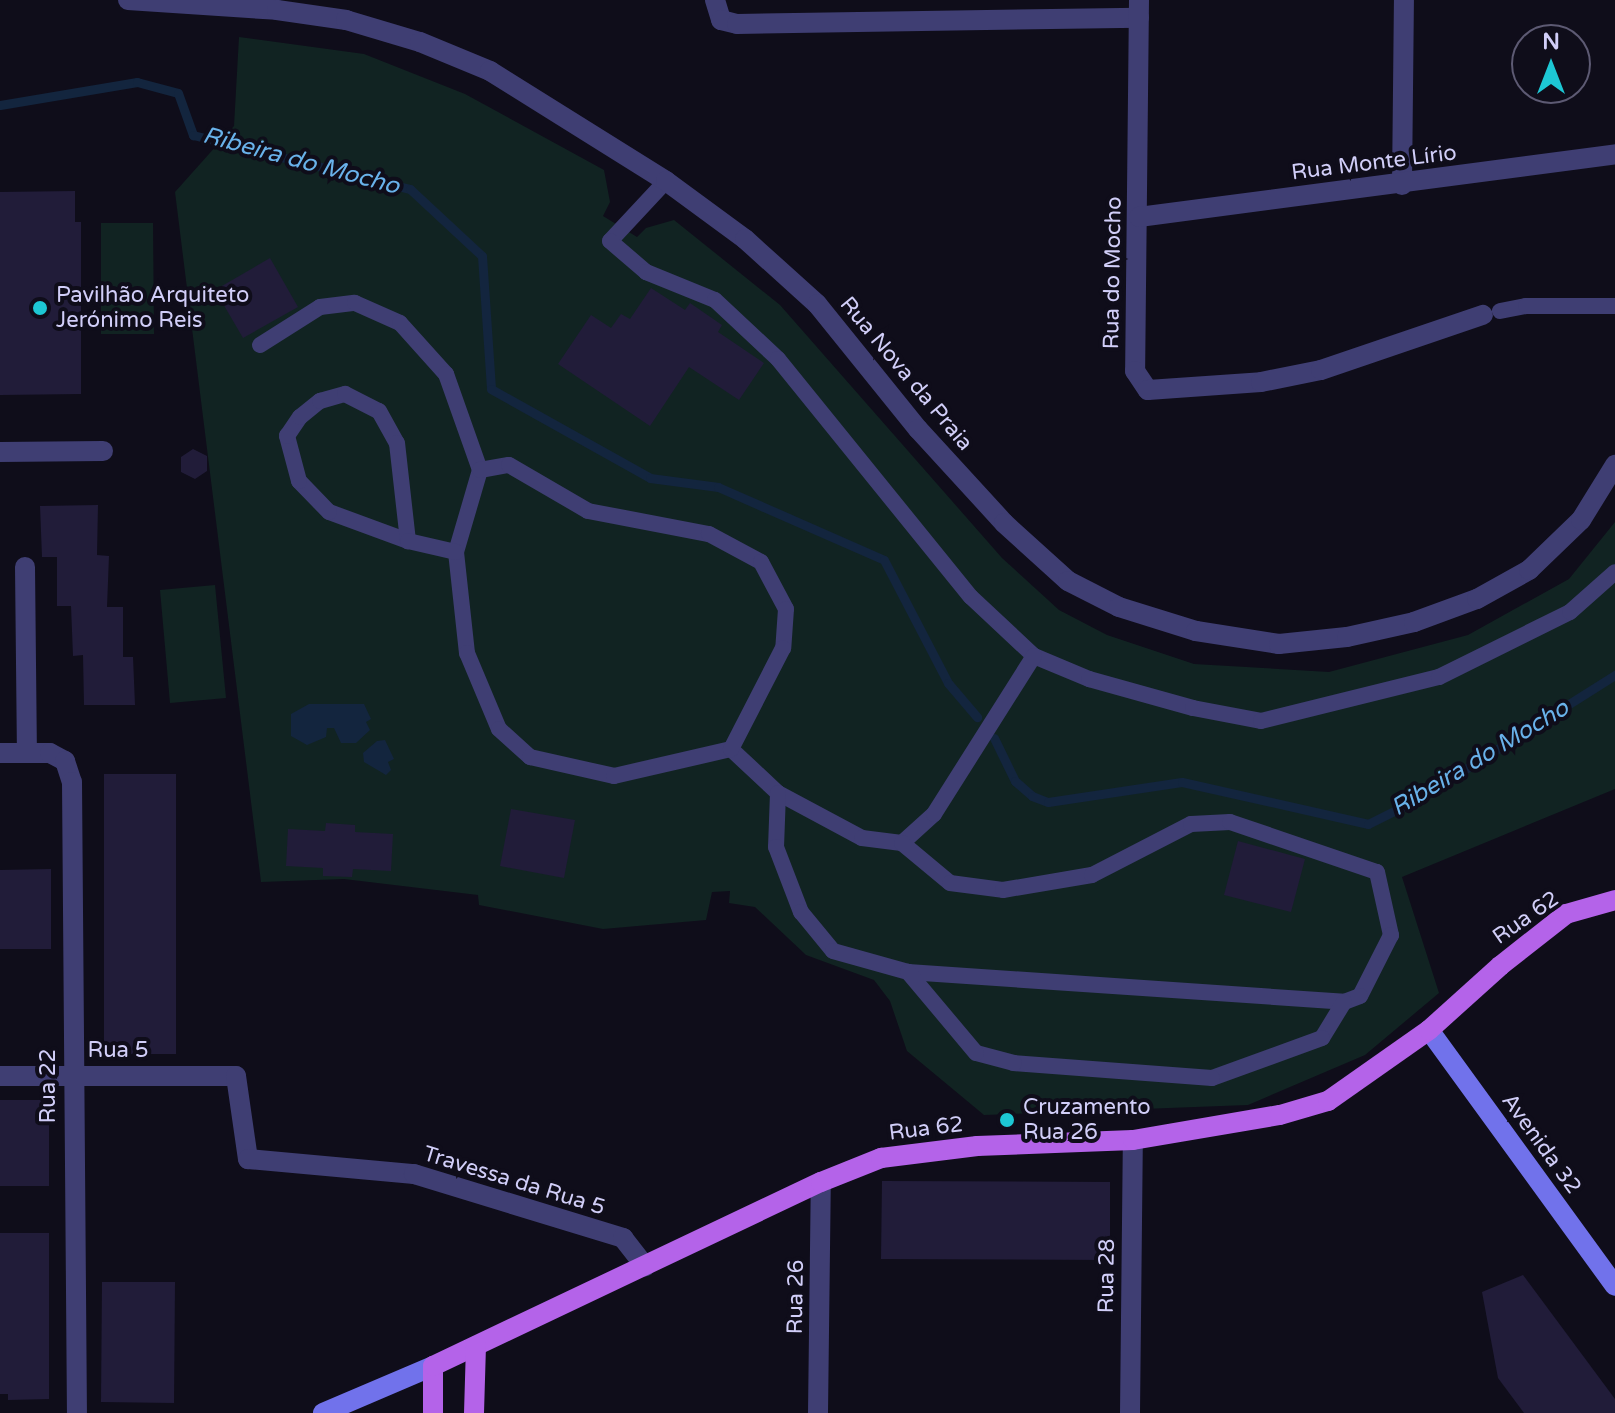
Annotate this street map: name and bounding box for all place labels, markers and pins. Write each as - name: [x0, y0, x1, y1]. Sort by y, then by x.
- place label: Pavilhão Arquiteto Jerónimo Reis: [56, 282, 249, 334]
- marker: Pavilhão Arquiteto Jerónimo Reis: [31, 299, 49, 317]
- place label: Cruzamento Rua 26: [1023, 1094, 1151, 1146]
- marker: Cruzamento Rua 26: [998, 1111, 1016, 1129]

